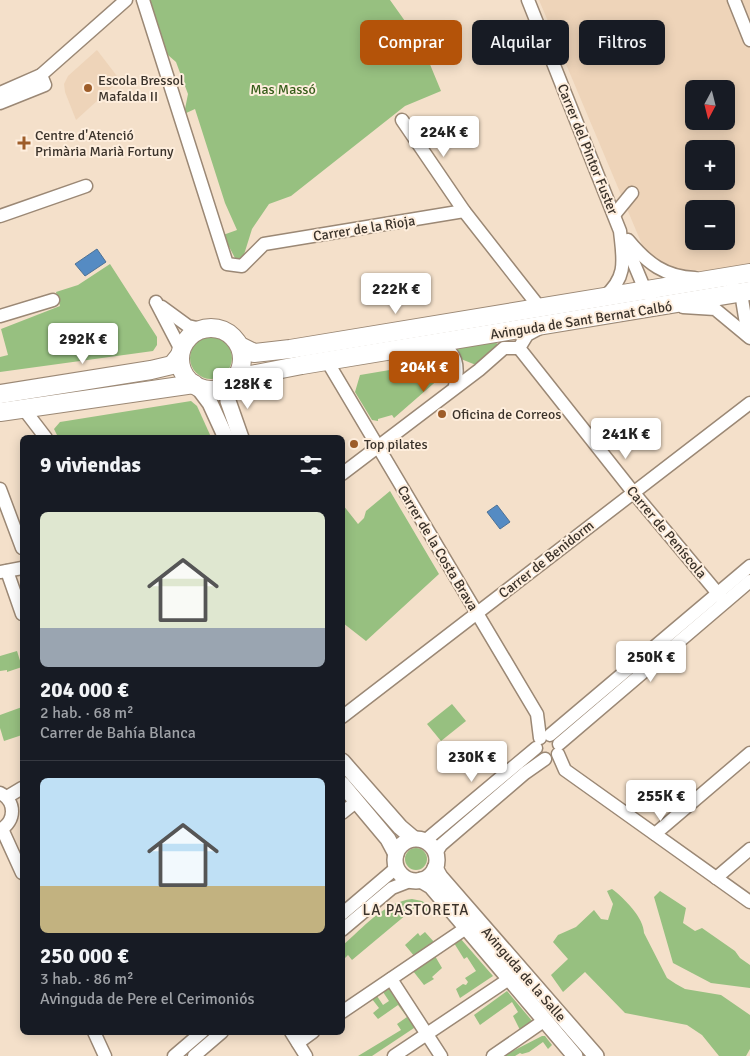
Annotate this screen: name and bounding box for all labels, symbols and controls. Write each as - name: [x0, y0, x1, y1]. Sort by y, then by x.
- chip: Comprar: [360, 20, 462, 65]
- chip: Alquilar: [472, 20, 569, 65]
- chip: Filtros: [579, 20, 665, 65]
- place label: Escola Bressol Mafalda II: [98, 72, 184, 105]
- north arrow: [685, 80, 735, 130]
- map controls: [685, 80, 735, 250]
- park label: Mas Massó: [250, 81, 316, 98]
- street label: Carrer del Pintor Fuster: [553, 81, 622, 218]
- marker: Escola Bressol Mafalda II: [82, 82, 94, 94]
- pin: 224K €: [403, 116, 485, 158]
- text: 224K €: [420, 122, 468, 142]
- place label: Centre d'Atenció Primària Marià Fortuny: [35, 127, 174, 160]
- marker: Centre d'Atenció Primària Marià Fortuny: [17, 136, 31, 150]
- button: +: [685, 140, 735, 190]
- button: −: [685, 200, 735, 250]
- street label: Carrer de la Rioja: [312, 212, 416, 245]
- pin: 222K €: [355, 272, 437, 315]
- text: 222K €: [372, 279, 420, 299]
- street label: Avinguda de Sant Bernat Calbó: [489, 298, 673, 343]
- pin: 292K €: [42, 322, 124, 365]
- text: 292K €: [59, 329, 107, 349]
- pin: 204K €: [383, 350, 465, 393]
- text: 204K €: [400, 357, 448, 377]
- pin: 128K €: [207, 368, 289, 410]
- text: 128K €: [224, 374, 272, 394]
- place label: Oficina de Correos: [452, 406, 561, 423]
- marker: Oficina de Correos: [436, 408, 448, 420]
- pin: 241K €: [585, 418, 667, 460]
- text: 241K €: [602, 424, 650, 444]
- place label: Top pilates: [364, 436, 428, 453]
- marker: Top pilates: [348, 438, 360, 450]
- icon: filters: [297, 451, 325, 479]
- text: 9 viviendas: [40, 452, 141, 478]
- street label: Carrer de la Costa Brava: [393, 483, 482, 614]
- street label: Carrer de Peníscola: [623, 483, 710, 582]
- street label: Carrer de Benidorm: [495, 517, 597, 602]
- icon: home: [138, 545, 228, 635]
- pin: 250K €: [610, 640, 692, 683]
- text: 250K €: [627, 647, 675, 667]
- text: 204 000 €: [40, 677, 129, 703]
- text: 2 hab. · 68 m²: [40, 703, 134, 723]
- text: Carrer de Bahía Blanca: [40, 723, 196, 743]
- pin: 230K €: [431, 740, 513, 783]
- text: 230K €: [448, 747, 496, 767]
- pin: 255K €: [620, 780, 702, 822]
- text: 255K €: [637, 786, 685, 806]
- icon: home: [138, 810, 228, 900]
- district label: LA PASTORETA: [363, 901, 469, 919]
- street label: Avinguda de la Salle: [478, 923, 569, 1025]
- text: 250 000 €: [40, 943, 129, 969]
- text: 3 hab. · 86 m²: [40, 969, 134, 989]
- text: Avinguda de Pere el Cerimoniós: [40, 989, 254, 1009]

